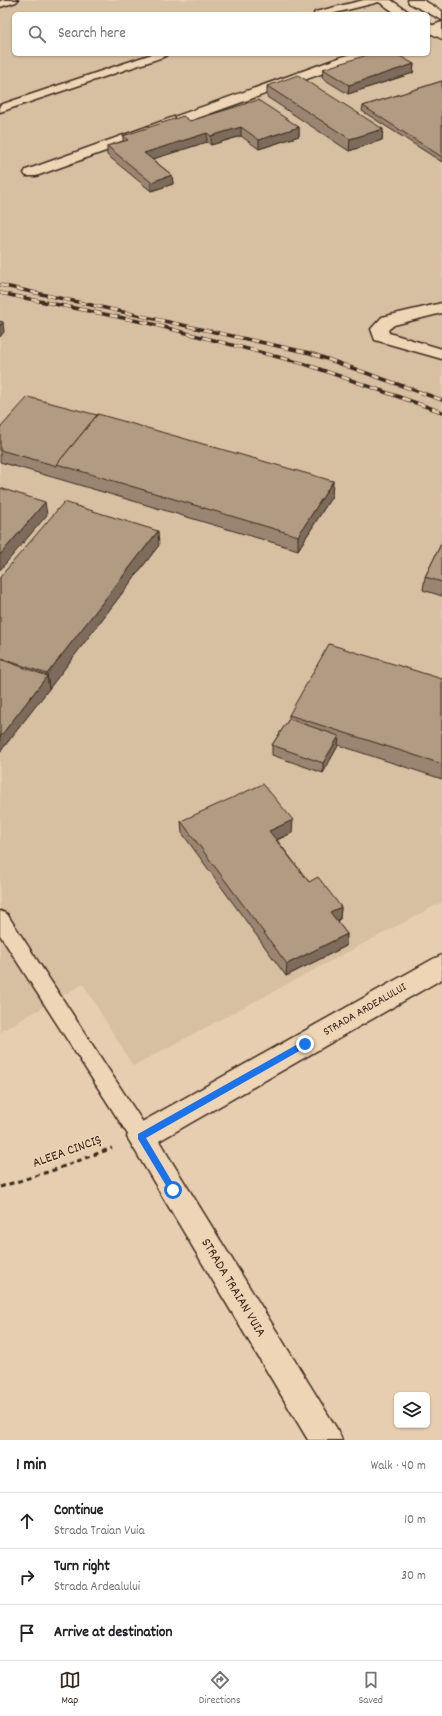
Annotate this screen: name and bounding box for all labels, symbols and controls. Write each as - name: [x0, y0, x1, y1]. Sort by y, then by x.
- search box: [12, 12, 430, 56]
- icon: search: [26, 23, 48, 45]
- text: Search here: [58, 23, 126, 45]
- street label: STRADA ARDEALULUI: [320, 979, 410, 1041]
- route end: [296, 1035, 314, 1053]
- street label: ALEEA CINCIȘ: [30, 1130, 105, 1174]
- route start: [164, 1181, 182, 1199]
- street label: STRADA TRAIAN VUIA: [196, 1235, 271, 1341]
- map controls: [394, 1392, 430, 1428]
- button: layers: [394, 1392, 430, 1428]
- text: 1 min: [16, 1454, 46, 1478]
- text: Walk · 40 m: [371, 1457, 426, 1476]
- text: Continue: [54, 1500, 103, 1522]
- icon: ahead: [16, 1510, 38, 1532]
- text: 10 m: [404, 1511, 426, 1530]
- text: Strada Traian Vuia: [54, 1522, 145, 1541]
- text: Turn right: [54, 1556, 110, 1578]
- icon: right: [16, 1566, 38, 1588]
- text: 30 m: [401, 1567, 426, 1586]
- text: Strada Ardealului: [54, 1578, 140, 1597]
- icon: arrive: [16, 1622, 38, 1644]
- text: Arrive at destination: [54, 1622, 172, 1644]
- tab: Map: [59, 1669, 81, 1709]
- tab: Directions: [199, 1669, 241, 1709]
- tab: Saved: [358, 1669, 383, 1709]

